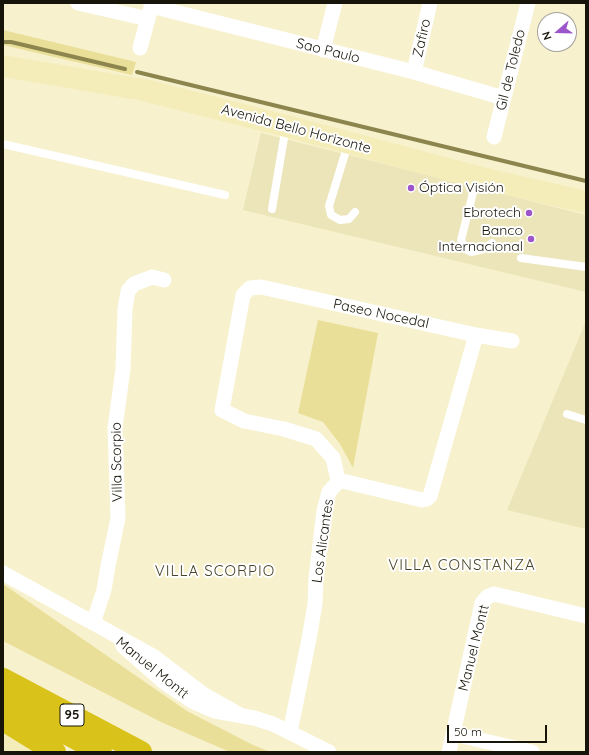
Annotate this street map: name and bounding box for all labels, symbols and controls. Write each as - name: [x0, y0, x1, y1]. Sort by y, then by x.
- north arrow: [537, 12, 577, 52]
- street label: Zafiro: [409, 17, 435, 59]
- street label: Gil de Toledo: [493, 28, 529, 112]
- text: N: [539, 30, 555, 42]
- street label: Sao Paulo: [295, 35, 361, 67]
- street label: Avenida Bello Horizonte: [219, 101, 373, 157]
- place label: Óptica Visión: [419, 180, 504, 196]
- marker: Óptica Visión: [406, 183, 416, 193]
- place label: Ebrotech: [463, 205, 521, 221]
- marker: Ebrotech: [524, 208, 534, 218]
- place label: Banco Internacional: [438, 223, 523, 256]
- marker: Banco Internacional: [526, 234, 536, 244]
- street label: Paseo Nocedal: [332, 296, 430, 332]
- street label: Villa Scorpio: [108, 422, 126, 502]
- street label: Los Alicantes: [309, 498, 337, 584]
- district label: VILLA CONSTANZA: [388, 556, 536, 574]
- district label: VILLA SCORPIO: [155, 562, 275, 580]
- street label: Manuel Montt: [455, 603, 493, 693]
- street label: Manuel Montt: [112, 634, 192, 702]
- road number: 95: [60, 704, 84, 726]
- scale bar: [449, 717, 549, 743]
- text: 50 m: [454, 724, 482, 739]

